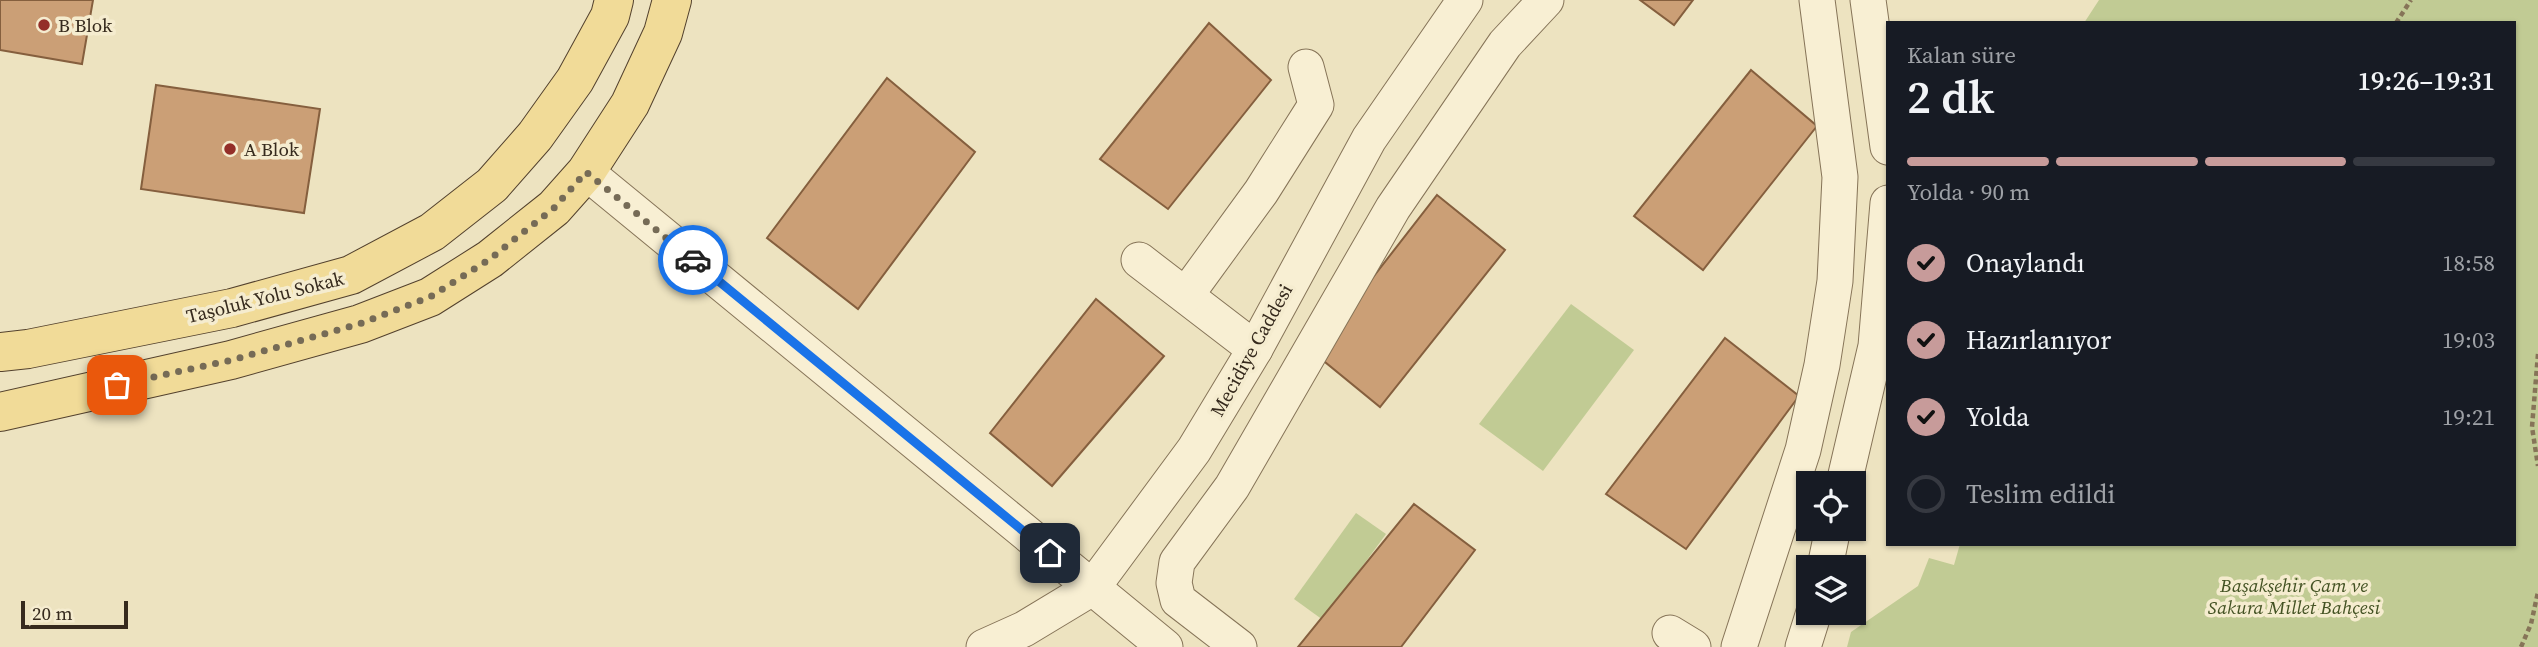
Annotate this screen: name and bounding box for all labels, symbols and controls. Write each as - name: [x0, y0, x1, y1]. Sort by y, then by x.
- place label: B Blok: [58, 12, 113, 38]
- marker: B Blok: [36, 17, 52, 33]
- text: Kalan süre: [1907, 39, 2016, 71]
- text: 19:26–19:31: [2358, 63, 2495, 99]
- text: 2 dk: [1907, 65, 1994, 128]
- place label: A Blok: [244, 136, 300, 162]
- marker: A Blok: [222, 141, 238, 157]
- text: Yolda · 90 m: [1907, 176, 2030, 208]
- courier: [658, 225, 728, 295]
- icon: car: [674, 241, 712, 279]
- icon: check: [1907, 244, 1945, 282]
- text: Onaylandı: [1966, 245, 2085, 281]
- text: 18:58: [2442, 247, 2495, 279]
- street label: Taşoluk Yolu Sokak: [183, 265, 347, 329]
- street label: Mecidiye Caddesi: [1204, 279, 1298, 421]
- icon: check: [1907, 321, 1945, 359]
- text: Hazırlanıyor: [1966, 322, 2111, 358]
- text: 19:03: [2442, 324, 2495, 356]
- pin: [87, 355, 147, 415]
- icon: bag: [98, 366, 136, 404]
- icon: check: [1907, 398, 1945, 436]
- text: Yolda: [1966, 399, 2030, 435]
- text: 19:21: [2442, 401, 2495, 433]
- map controls: [1796, 471, 1866, 625]
- button: locate: [1796, 471, 1866, 541]
- text: Teslim edildi: [1966, 476, 2115, 512]
- pin: [1020, 523, 1080, 583]
- icon: home: [1031, 534, 1069, 572]
- button: layers: [1796, 555, 1866, 625]
- park label: Başakşehir Çam ve Sakura Millet Bahçesi: [2208, 572, 2380, 620]
- scale bar: [21, 598, 128, 630]
- text: 20 m: [32, 600, 73, 626]

